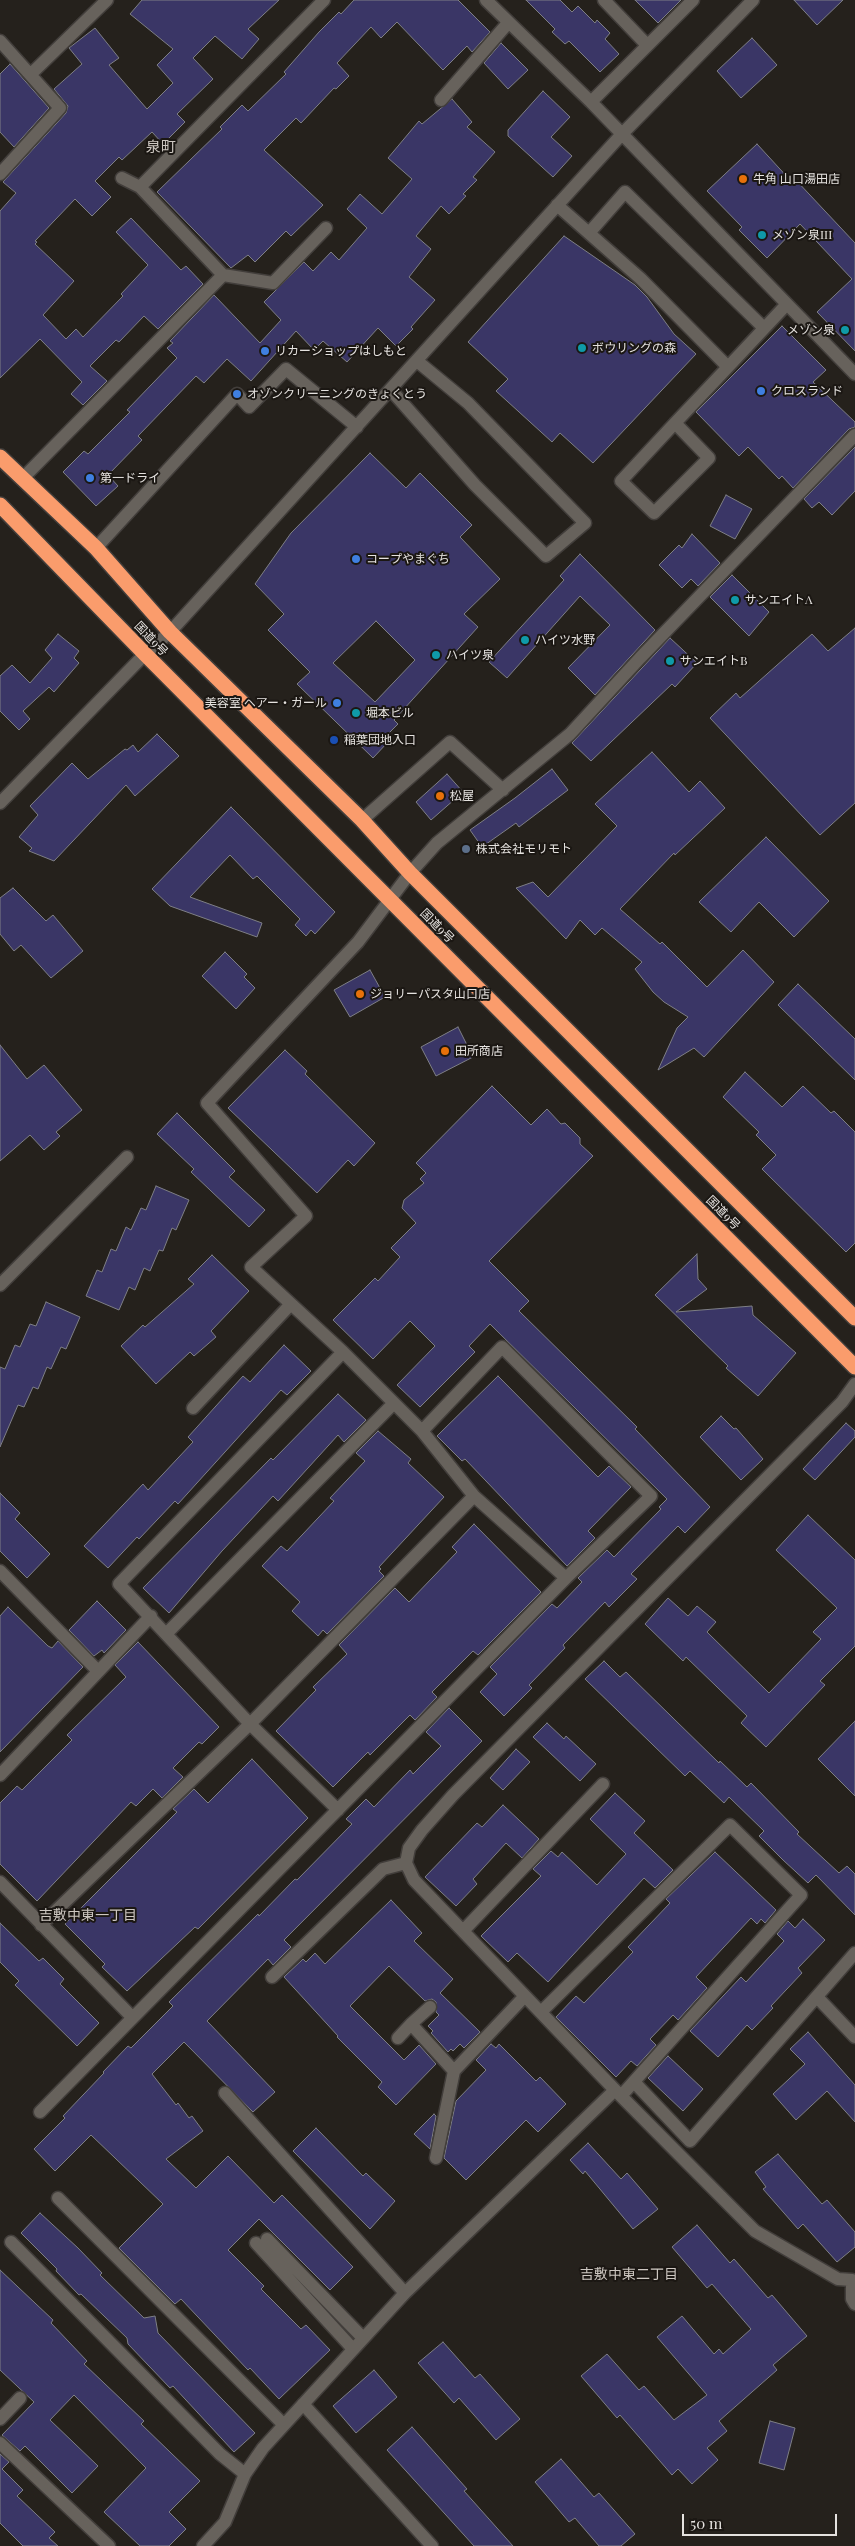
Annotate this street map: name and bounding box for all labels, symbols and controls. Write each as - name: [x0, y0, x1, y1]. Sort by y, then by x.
- district label: 泉町: [146, 138, 176, 156]
- place label: 牛角 山口湯田店: [753, 172, 840, 186]
- marker: 牛角 山口湯田店: [737, 173, 749, 185]
- place label: メゾン泉III: [772, 228, 832, 242]
- marker: メゾン泉III: [756, 229, 768, 241]
- place label: メゾン泉: [787, 323, 835, 337]
- marker: メゾン泉: [839, 324, 851, 336]
- place label: ボウリングの森: [592, 341, 676, 355]
- marker: ボウリングの森: [576, 342, 588, 354]
- place label: リカーショップはしもと: [275, 344, 407, 358]
- marker: リカーショップはしもと: [259, 345, 271, 357]
- place label: クロスランド: [771, 384, 843, 398]
- marker: クロスランド: [755, 385, 767, 397]
- place label: オゾンクリーニングのきょくとう: [247, 387, 427, 401]
- marker: オゾンクリーニングのきょくとう: [231, 388, 243, 400]
- place label: 第一ドライ: [100, 471, 160, 485]
- marker: 第一ドライ: [84, 472, 96, 484]
- place label: コープやまぐち: [366, 552, 450, 566]
- marker: コープやまぐち: [350, 553, 362, 565]
- place label: サンエイトA: [745, 593, 813, 607]
- marker: サンエイトA: [729, 594, 741, 606]
- street label: 国道9号: [131, 619, 171, 659]
- place label: ハイツ水野: [535, 633, 595, 647]
- marker: ハイツ水野: [519, 634, 531, 646]
- place label: ハイツ泉: [446, 648, 494, 662]
- marker: ハイツ泉: [430, 649, 442, 661]
- place label: サンエイトB: [680, 654, 747, 668]
- marker: サンエイトB: [664, 655, 676, 667]
- place label: 美容室 ヘアー・ガール: [205, 696, 327, 710]
- marker: 美容室 ヘアー・ガール: [331, 697, 343, 709]
- place label: 堀本ビル: [366, 706, 414, 720]
- marker: 堀本ビル: [350, 707, 362, 719]
- place label: 稲葉団地入口: [344, 733, 416, 747]
- marker: 稲葉団地入口: [328, 734, 340, 746]
- place label: 松屋: [450, 789, 474, 803]
- marker: 松屋: [434, 790, 446, 802]
- place label: 株式会社モリモト: [476, 842, 572, 856]
- marker: 株式会社モリモト: [460, 843, 472, 855]
- street label: 国道9号: [417, 906, 457, 946]
- place label: ジョリーパスタ山口店: [370, 987, 490, 1001]
- marker: ジョリーパスタ山口店: [354, 988, 366, 1000]
- place label: 田所商店: [455, 1044, 503, 1058]
- marker: 田所商店: [439, 1045, 451, 1057]
- street label: 国道9号: [703, 1193, 743, 1233]
- district label: 吉敷中東一丁目: [39, 1908, 137, 1924]
- district label: 吉敷中東二丁目: [580, 2267, 678, 2283]
- scale bar: [685, 2504, 840, 2536]
- text: 50 m: [690, 2513, 722, 2533]

